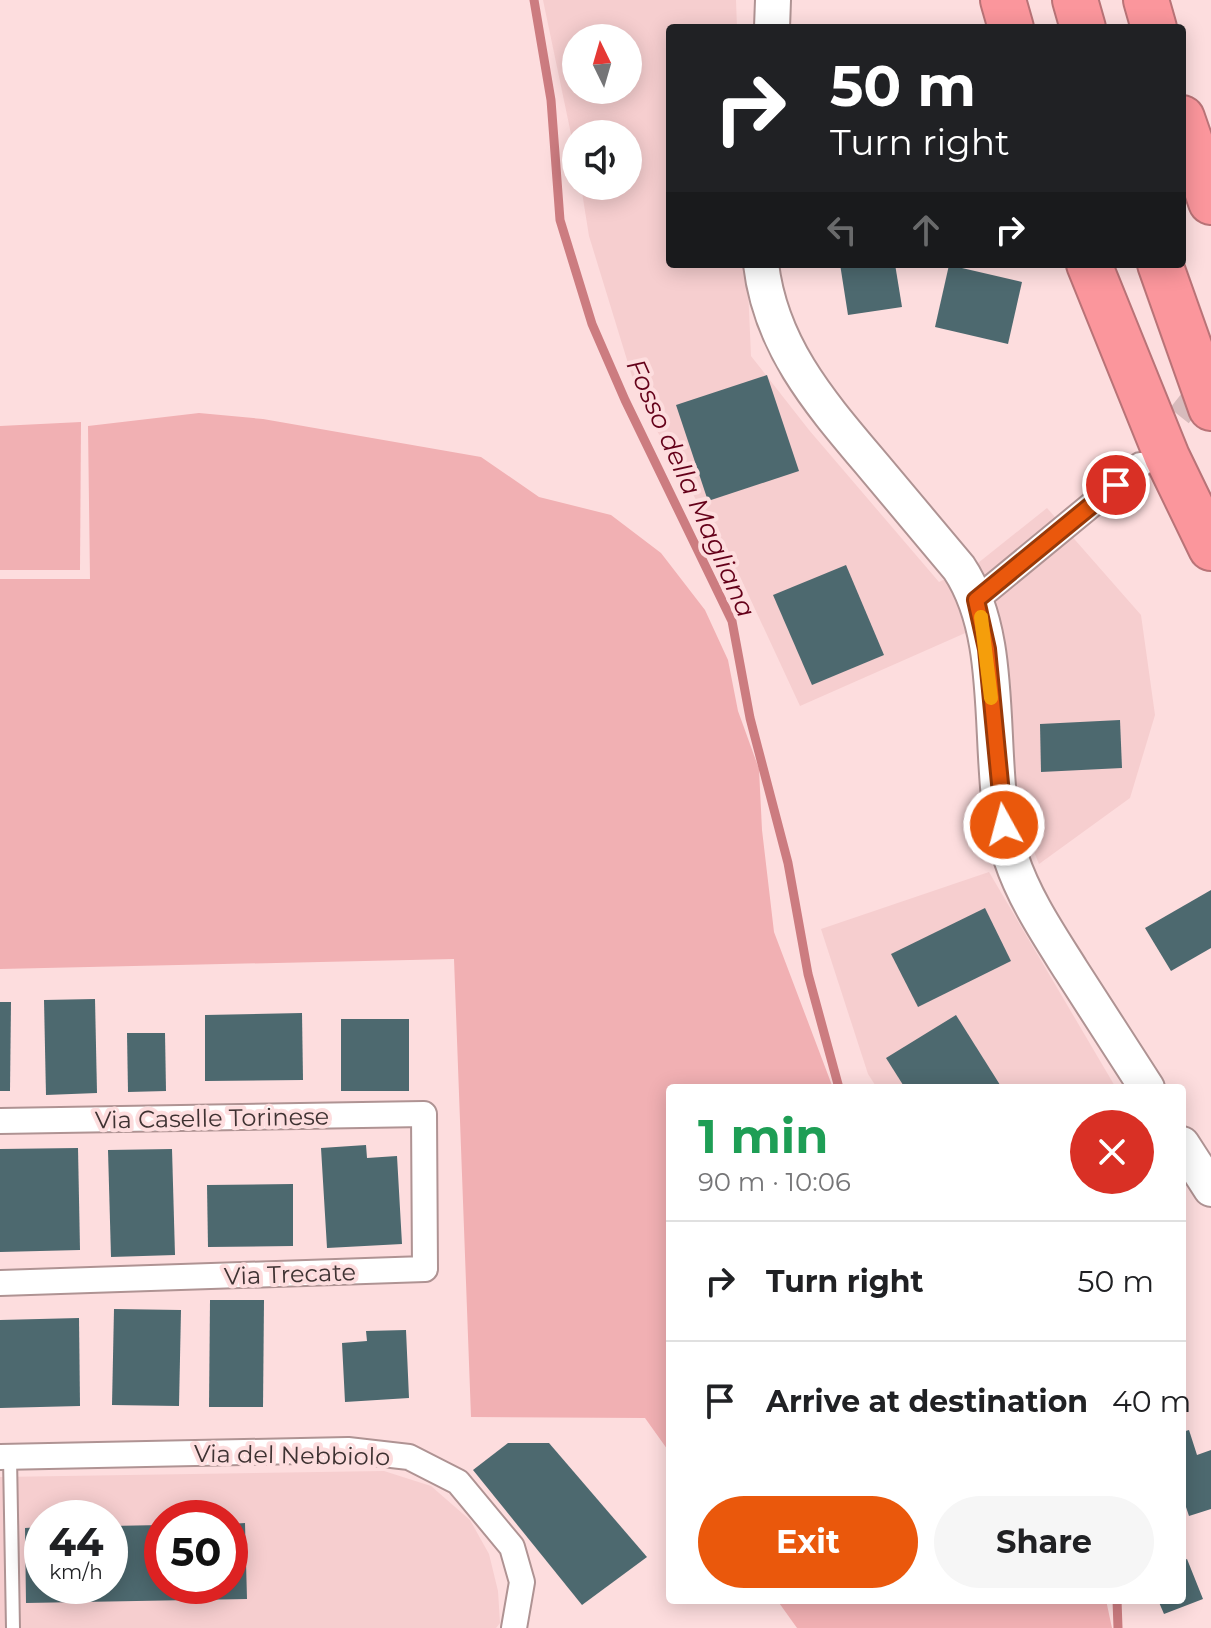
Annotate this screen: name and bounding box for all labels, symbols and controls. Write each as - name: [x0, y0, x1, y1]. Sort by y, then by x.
- north arrow: [562, 24, 642, 104]
- map controls: [562, 24, 642, 200]
- text: 50 m: [830, 52, 976, 120]
- icon: right: [698, 56, 802, 160]
- button: sound: [562, 120, 642, 200]
- text: Turn right: [830, 120, 1010, 164]
- icon: left: [820, 208, 864, 252]
- icon: ahead: [904, 208, 948, 252]
- icon: right: [988, 208, 1032, 252]
- water label: Fosso della Magliana: [620, 354, 762, 622]
- pin: [1082, 451, 1150, 519]
- icon: arrive: [1094, 463, 1138, 507]
- position arrow: [962, 783, 1046, 867]
- street label: Via Caselle Torinese: [95, 1101, 329, 1135]
- text: 1 min: [698, 1107, 828, 1165]
- button: close: [1070, 1110, 1154, 1194]
- text: 90 m · 10:06: [698, 1166, 851, 1198]
- street label: Via Trecate: [224, 1257, 356, 1291]
- icon: right: [698, 1259, 742, 1303]
- text: Turn right: [766, 1263, 923, 1300]
- text: 50 m: [1077, 1263, 1154, 1300]
- icon: arrive: [698, 1379, 742, 1423]
- text: Arrive at destination: [766, 1383, 1088, 1420]
- text: 40 m: [1112, 1383, 1191, 1420]
- street label: Via del Nebbiolo: [194, 1439, 390, 1471]
- button: Exit: [698, 1496, 918, 1588]
- button: Share: [934, 1496, 1154, 1588]
- speed limit sign: 50: [144, 1500, 248, 1604]
- text: 44: [48, 1517, 104, 1566]
- text: km/h: [49, 1560, 103, 1584]

